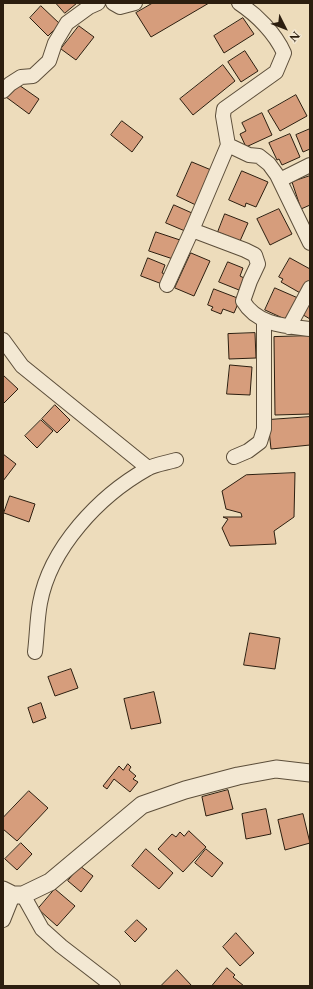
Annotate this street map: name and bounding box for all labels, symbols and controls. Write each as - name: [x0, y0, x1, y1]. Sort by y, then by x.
- north arrow: [265, 8, 305, 48]
- text: N: [286, 28, 303, 45]

